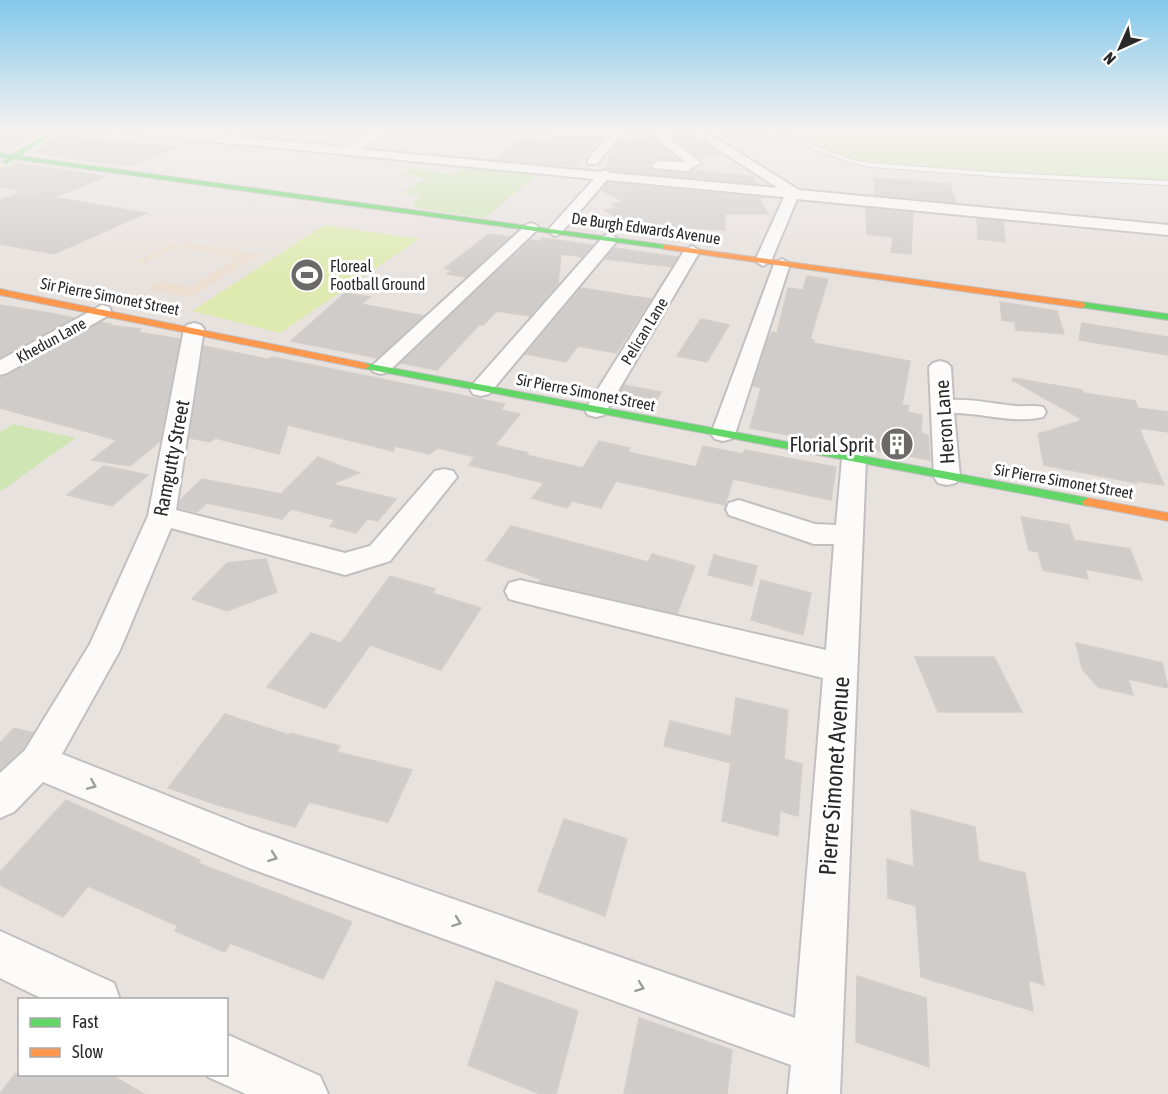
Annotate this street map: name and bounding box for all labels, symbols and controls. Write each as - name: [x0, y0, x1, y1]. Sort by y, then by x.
- north arrow: [1090, 18, 1150, 78]
- text: N: [1100, 49, 1119, 68]
- street label: De Burgh Edwards Avenue: [570, 209, 722, 248]
- sports icon: Floreal Football Ground: [289, 257, 325, 293]
- place label: Floreal Football Ground: [330, 257, 425, 293]
- street label: Sir Pierre Simonet Street: [39, 274, 181, 318]
- street label: Pelican Lane: [617, 294, 671, 368]
- street label: Khedun Lane: [13, 314, 89, 366]
- street label: Sir Pierre Simonet Street: [515, 370, 657, 414]
- street label: Heron Lane: [930, 379, 958, 465]
- street label: Ramgutty Street: [148, 397, 194, 518]
- building icon: Florial Sprit: [879, 426, 915, 462]
- place label: Florial Sprit: [789, 433, 874, 456]
- street label: Sir Pierre Simonet Street: [993, 460, 1135, 502]
- street label: Pierre Simonet Avenue: [814, 676, 854, 876]
- one-way arrow: [85, 778, 96, 790]
- one-way arrow: [267, 849, 278, 862]
- one-way arrow: [451, 915, 461, 928]
- one-way arrow: [634, 980, 645, 993]
- legend: [18, 998, 228, 1076]
- text: Fast: [72, 1011, 99, 1032]
- text: Slow: [72, 1041, 103, 1062]

